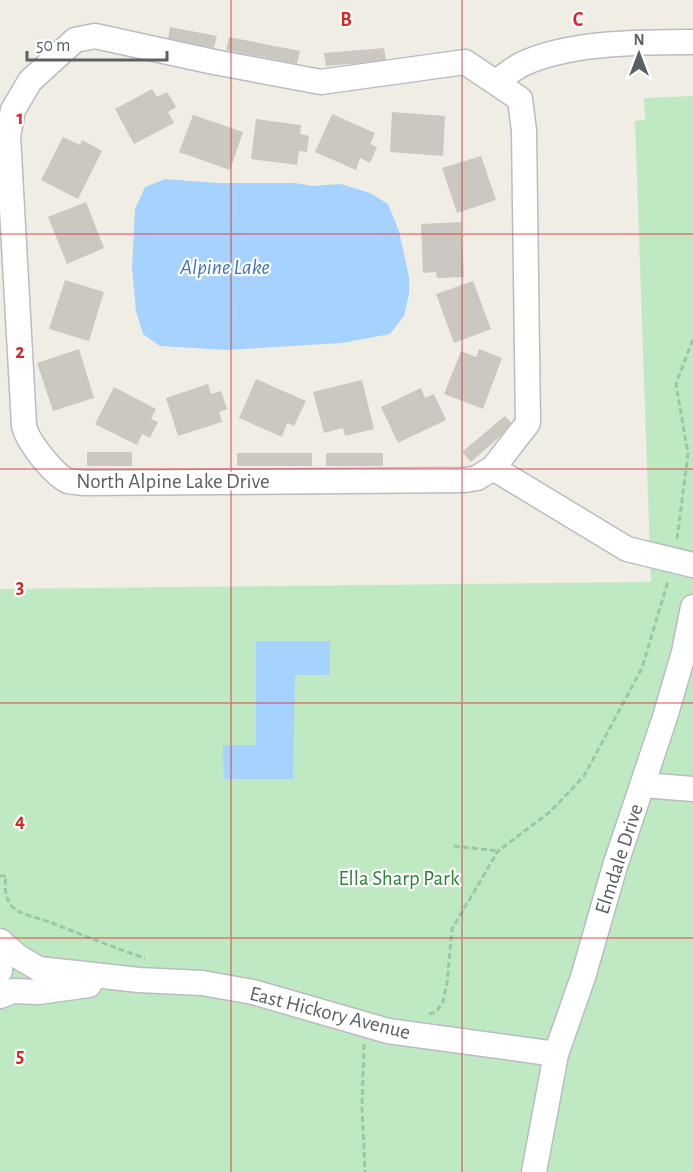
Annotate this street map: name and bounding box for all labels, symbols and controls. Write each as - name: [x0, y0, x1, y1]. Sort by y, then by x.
- text: B: [340, 10, 352, 30]
- text: C: [573, 10, 584, 30]
- scale bar: [27, 24, 166, 62]
- north arrow: [609, 24, 669, 84]
- text: N: [633, 32, 645, 48]
- text: 50 m: [36, 37, 70, 55]
- text: 1: [16, 108, 24, 128]
- water label: Alpine Lake: [179, 256, 270, 279]
- text: 2: [15, 342, 25, 362]
- street label: North Alpine Lake Drive: [76, 471, 270, 492]
- text: 3: [16, 577, 24, 597]
- street label: Elmdale Drive: [591, 801, 647, 917]
- text: 4: [15, 811, 25, 831]
- park label: Ella Sharp Park: [339, 868, 460, 889]
- street label: East Hickory Avenue: [247, 983, 413, 1043]
- text: 5: [16, 1046, 24, 1066]

